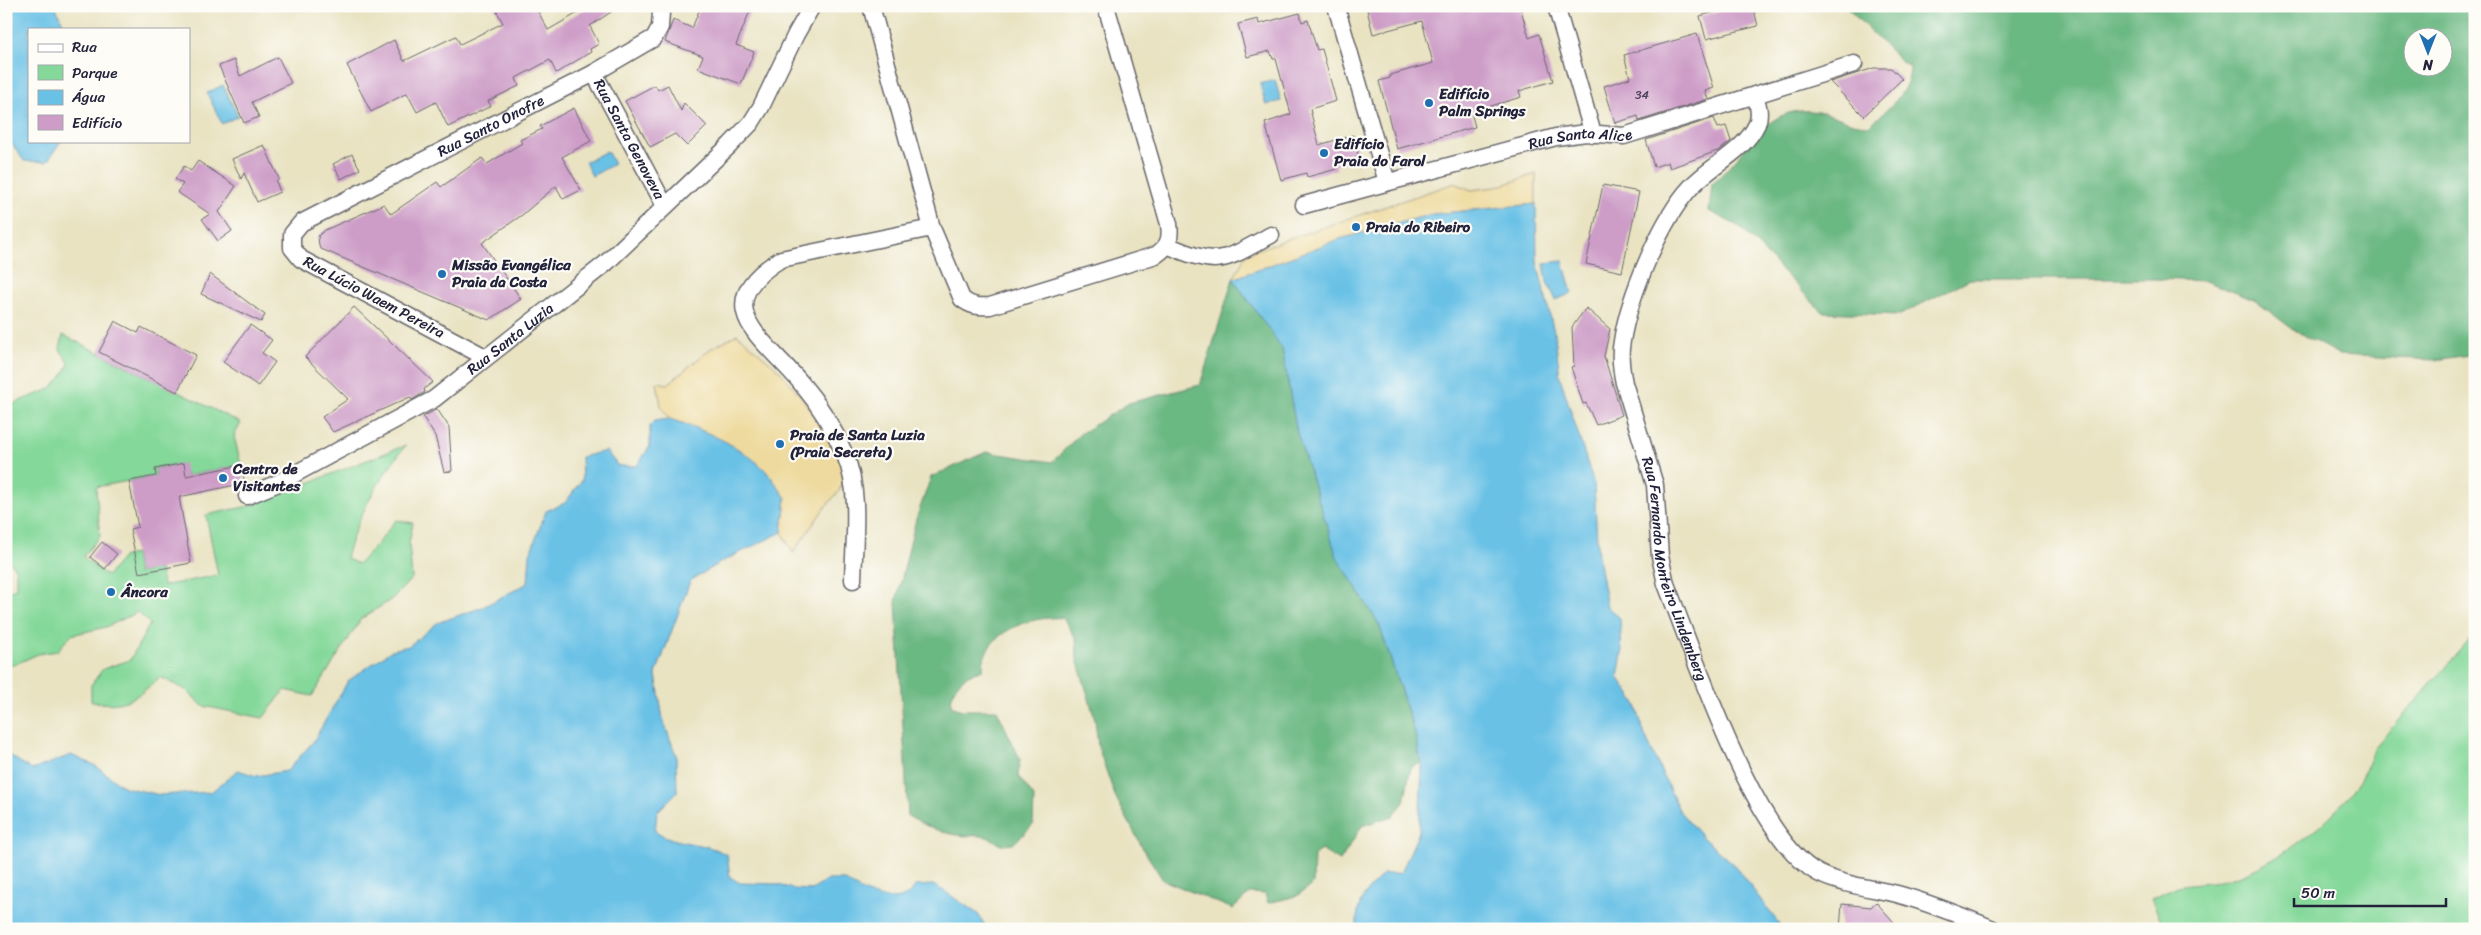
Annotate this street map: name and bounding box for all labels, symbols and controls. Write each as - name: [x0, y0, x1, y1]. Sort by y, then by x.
- legend: [28, 28, 190, 142]
- north arrow: [2404, 28, 2454, 78]
- text: Rua: [72, 34, 97, 60]
- text: N: [2423, 52, 2434, 77]
- text: Parque: [72, 60, 117, 86]
- street label: Rua Santa Genoveva: [586, 74, 672, 205]
- place label: Edifício Palm Springs: [1439, 81, 1527, 124]
- text: Água: [71, 84, 105, 110]
- house number: 34: [1635, 84, 1650, 106]
- street label: Rua Santo Onofre: [433, 88, 549, 164]
- marker: Edifício Palm Springs: [1423, 97, 1435, 109]
- text: Edifício: [72, 110, 123, 136]
- street label: Rua Santa Alice: [1525, 120, 1635, 157]
- place label: Edifício Praia do Farol: [1334, 131, 1426, 174]
- marker: Edifício Praia do Farol: [1318, 147, 1330, 159]
- place label: Praia do Ribeiro: [1366, 214, 1471, 240]
- marker: Praia do Ribeiro: [1350, 221, 1362, 233]
- street label: Rua Lúcio Waem Pereira: [298, 249, 450, 346]
- place label: Missão Evangélica Praia da Costa: [451, 252, 571, 295]
- marker: Missão Evangélica Praia da Costa: [436, 268, 448, 280]
- street label: Rua Santa Luzia: [461, 296, 560, 382]
- place label: Praia de Santa Luzia (Praia Secreta): [790, 422, 925, 465]
- marker: Praia de Santa Luzia (Praia Secreta): [774, 438, 786, 450]
- street label: Rua Fernando Monteiro Lindemberg: [1634, 454, 1715, 685]
- place label: Centro de Visitantes: [232, 456, 302, 499]
- marker: Centro de Visitantes: [217, 472, 229, 484]
- place label: Âncora: [120, 579, 168, 605]
- marker: Âncora: [105, 586, 117, 598]
- scale bar: [2294, 875, 2446, 907]
- text: 50 m: [2301, 880, 2336, 906]

